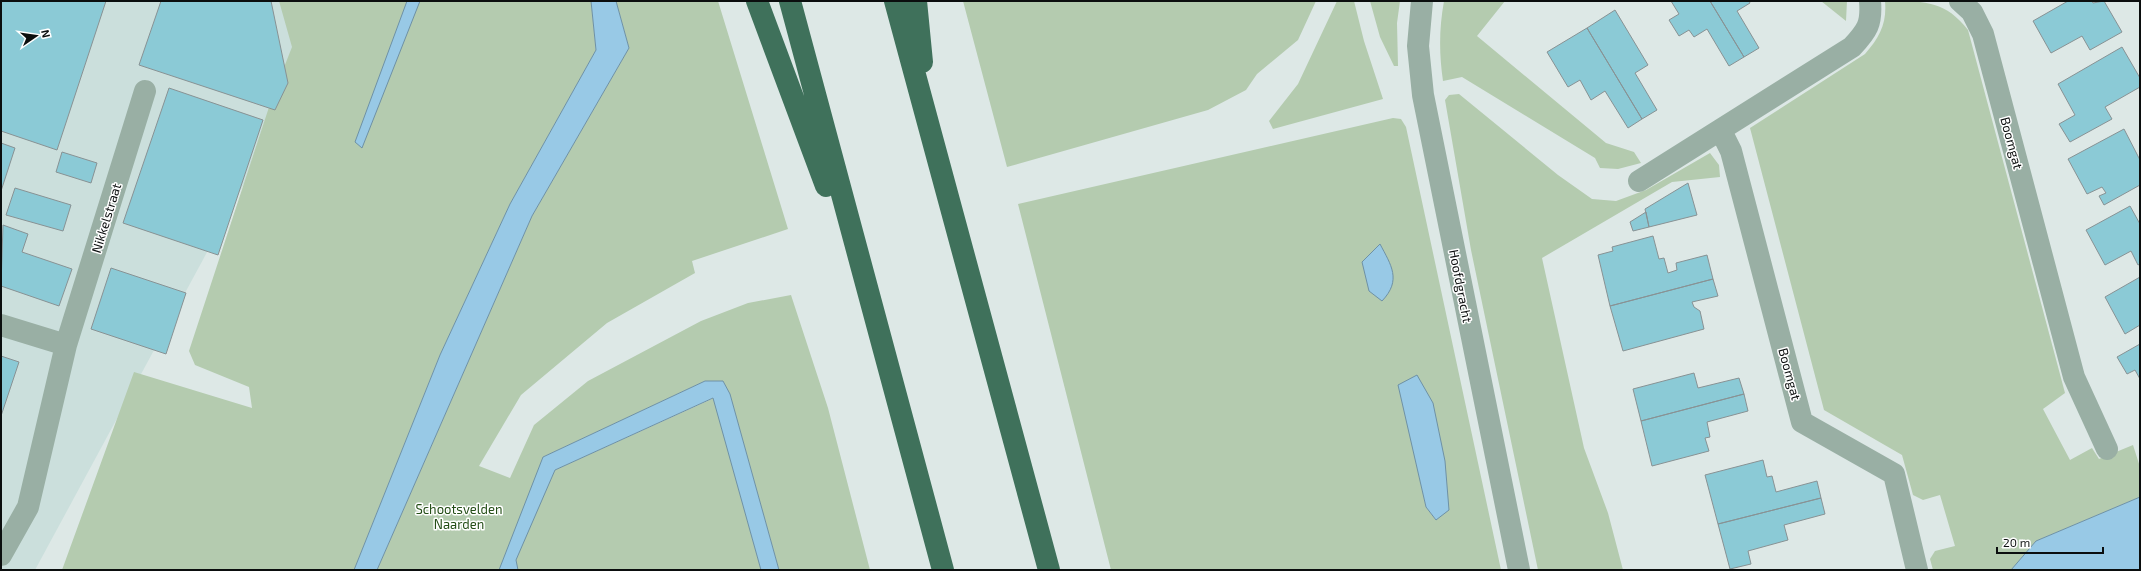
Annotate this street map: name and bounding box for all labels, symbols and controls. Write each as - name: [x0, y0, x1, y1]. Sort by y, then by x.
- north arrow: [16, 16, 56, 56]
- text: N: [39, 28, 53, 39]
- street label: Boomgat: [1997, 115, 2027, 171]
- street label: Nikkelstraat: [88, 181, 124, 255]
- street label: Hoofdgracht: [1446, 248, 1476, 324]
- street label: Boomgat: [1775, 346, 1805, 402]
- park label: Schootsvelden Naarden: [415, 501, 503, 532]
- scale bar: [1997, 529, 2103, 555]
- text: 20 m: [2003, 535, 2030, 549]

